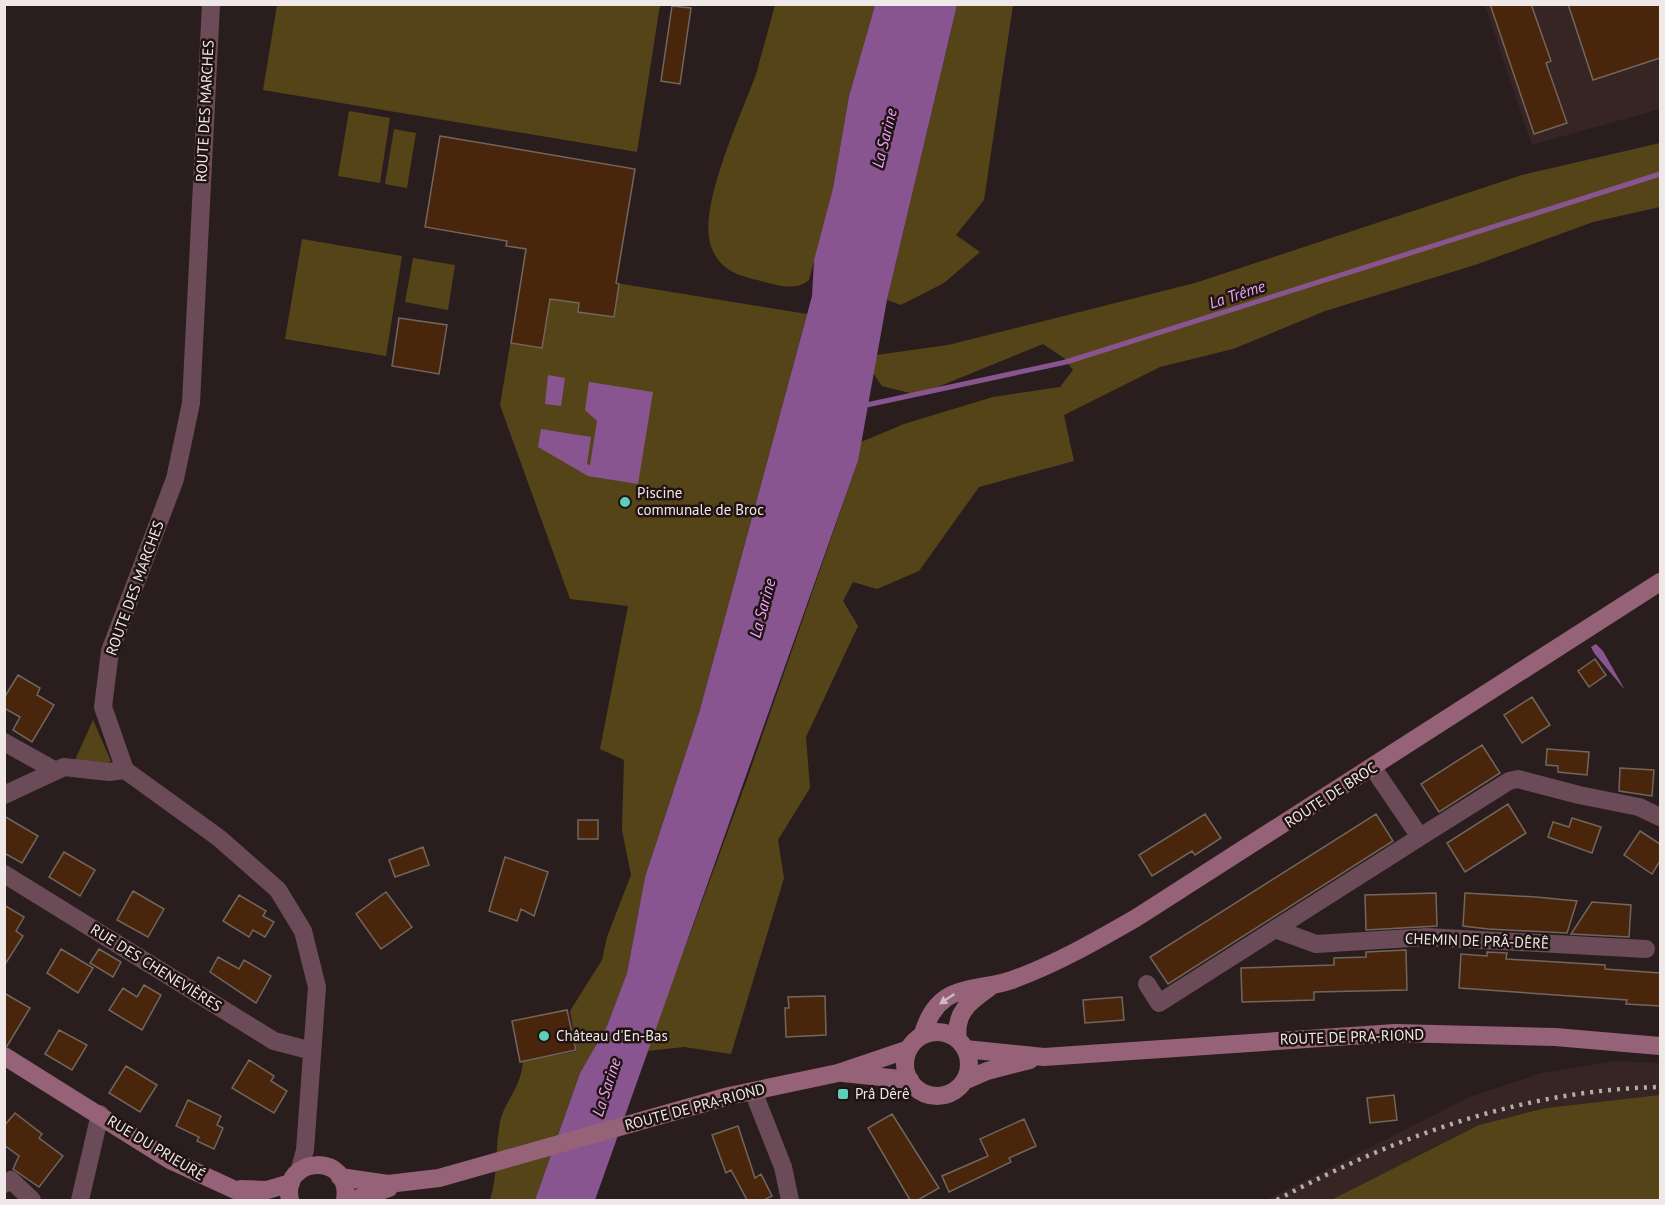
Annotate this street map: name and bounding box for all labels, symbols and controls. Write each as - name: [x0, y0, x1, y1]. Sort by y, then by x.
- street label: ROUTE DES MARCHES: [191, 40, 218, 182]
- water label: La Sarine: [867, 106, 901, 170]
- water label: La Trême: [1206, 275, 1268, 312]
- place label: Piscine communale de Broc: [637, 483, 764, 519]
- marker: Piscine communale de Broc: [618, 495, 632, 509]
- street label: ROUTE DES MARCHES: [101, 518, 168, 658]
- water label: La Sarine: [745, 576, 780, 640]
- street label: ROUTE DE BROC: [1281, 758, 1381, 832]
- street label: RUE DES CHENEVIÈRES: [87, 919, 225, 1016]
- street label: CHEMIN DE PRÂ-DÊRÊ: [1405, 928, 1549, 953]
- one-way arrow: [939, 993, 955, 1005]
- street label: ROUTE DE PRA-RIOND: [1279, 1024, 1425, 1049]
- place label: Château d'En-Bas: [556, 1026, 668, 1045]
- marker: Château d'En-Bas: [537, 1029, 551, 1043]
- water label: La Sarine: [587, 1055, 625, 1119]
- street label: ROUTE DE PRA-RIOND: [623, 1079, 767, 1134]
- place label: Prâ Dêrê: [855, 1084, 910, 1103]
- marker: Prâ Dêrê: [836, 1087, 850, 1101]
- street label: RUE DU PRIEURÉ: [104, 1111, 209, 1184]

